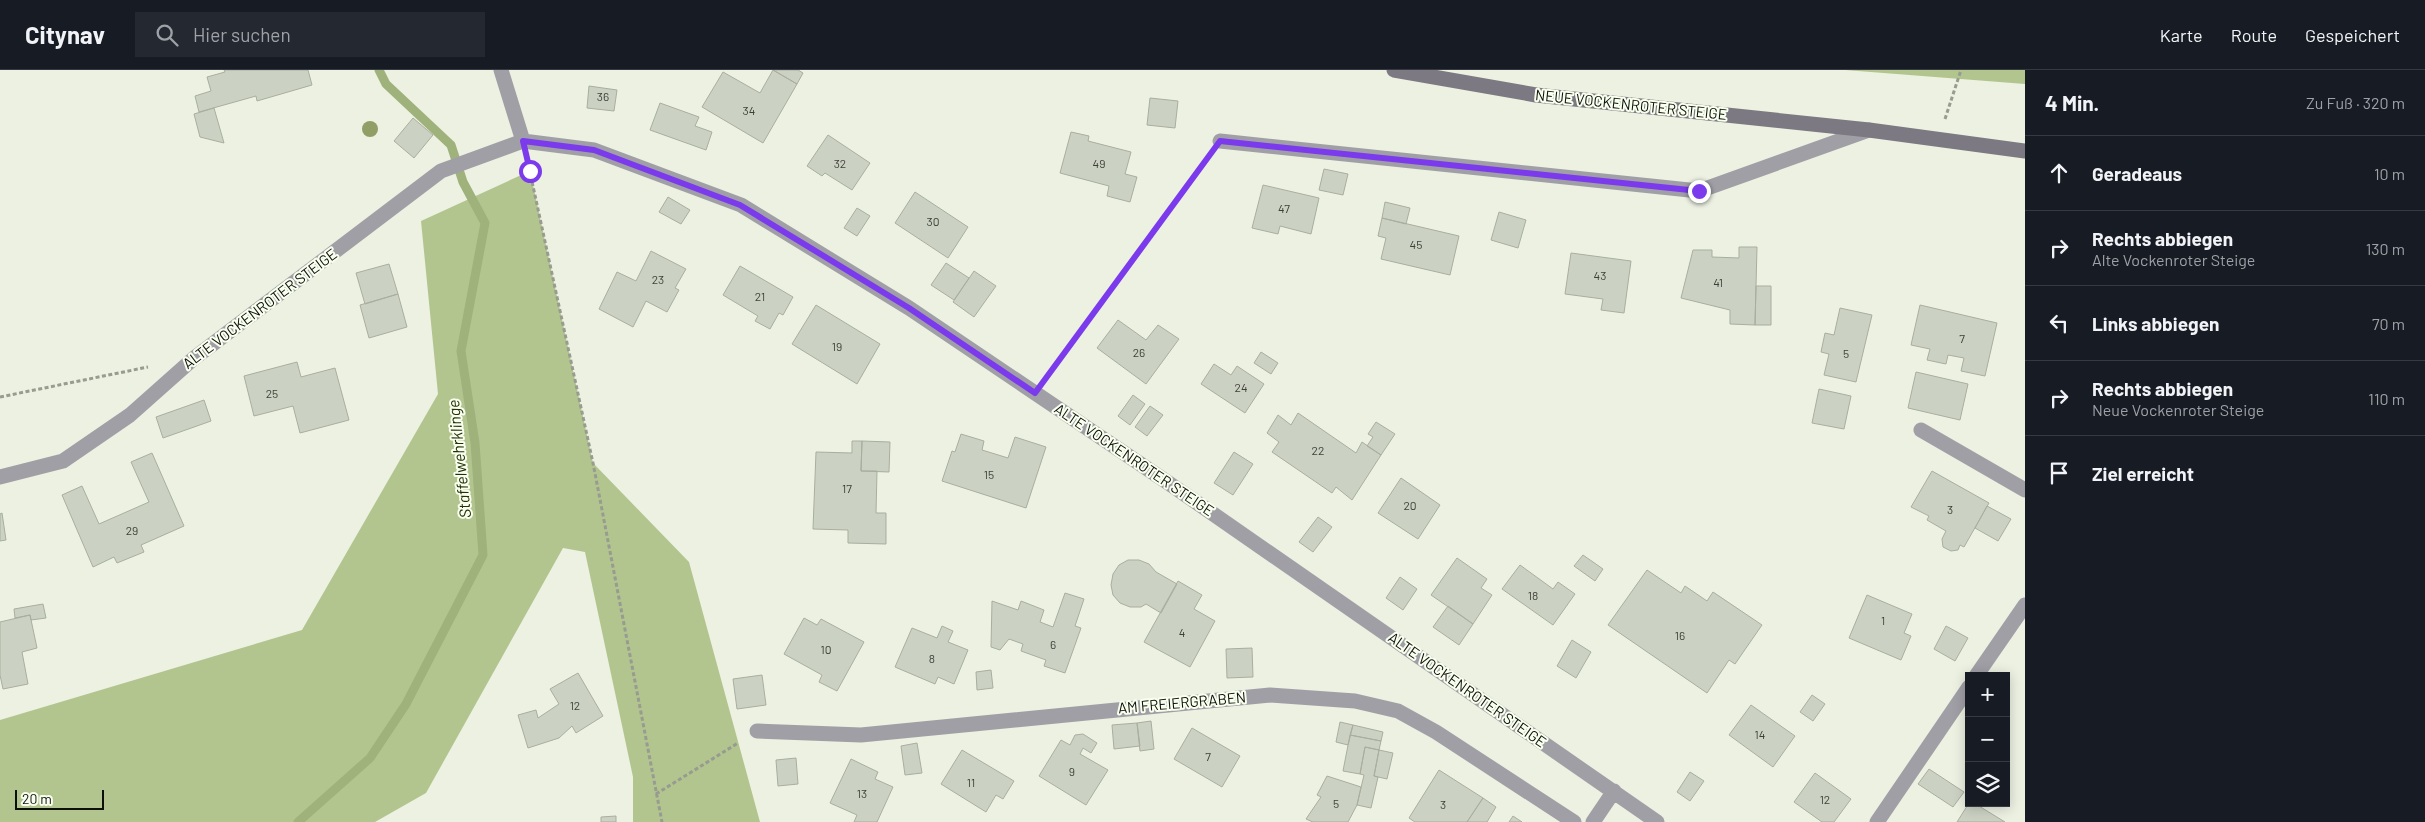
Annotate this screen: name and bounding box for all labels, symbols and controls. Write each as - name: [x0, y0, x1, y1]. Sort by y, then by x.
- search box: [135, 12, 485, 57]
- text: Citynav: [25, 20, 105, 49]
- icon: search: [153, 21, 181, 49]
- text: Hier suchen: [193, 23, 291, 46]
- text: Karte: [2160, 24, 2203, 46]
- text: Route: [2231, 24, 2277, 46]
- text: Gespeichert: [2305, 24, 2400, 46]
- street label: NEUE VOCKENROTER STEIGE: [1534, 85, 1728, 123]
- house number: 36: [597, 89, 609, 103]
- text: 4 Min.: [2045, 90, 2099, 115]
- text: Zu Fuß · 320 m: [2306, 93, 2405, 112]
- house number: 34: [743, 103, 755, 117]
- house number: 32: [834, 156, 846, 170]
- house number: 49: [1093, 156, 1105, 170]
- icon: ahead: [2045, 159, 2073, 187]
- route start: [519, 160, 542, 183]
- text: Geradeaus: [2092, 162, 2182, 185]
- text: 10 m: [2374, 164, 2405, 183]
- route end: [1688, 180, 1711, 203]
- house number: 47: [1278, 201, 1290, 215]
- house number: 30: [927, 214, 939, 228]
- text: Rechts abbiegen: [2092, 227, 2233, 250]
- icon: right: [2045, 234, 2073, 262]
- house number: 45: [1410, 237, 1422, 251]
- text: 130 m: [2366, 239, 2405, 258]
- street label: ALTE VOCKENROTER STEIGE: [179, 244, 340, 372]
- text: Alte Vockenroter Steige: [2092, 250, 2255, 269]
- house number: 43: [1594, 268, 1606, 282]
- house number: 23: [652, 272, 664, 286]
- house number: 41: [1713, 275, 1723, 289]
- house number: 21: [755, 289, 765, 303]
- icon: left: [2045, 309, 2073, 337]
- text: Links abbiegen: [2092, 312, 2219, 335]
- text: 70 m: [2372, 314, 2405, 333]
- house number: 7: [1959, 331, 1965, 345]
- house number: 19: [832, 339, 842, 353]
- house number: 26: [1133, 345, 1145, 359]
- house number: 5: [1843, 346, 1849, 360]
- text: Rechts abbiegen: [2092, 377, 2233, 400]
- house number: 24: [1234, 380, 1248, 394]
- icon: right: [2045, 384, 2073, 412]
- house number: 25: [266, 386, 278, 400]
- text: 110 m: [2368, 389, 2405, 408]
- water label: Staffelwehrklinge: [443, 399, 474, 519]
- street label: ALTE VOCKENROTER STEIGE: [1051, 399, 1218, 519]
- text: Neue Vockenroter Steige: [2092, 400, 2264, 419]
- house number: 22: [1312, 443, 1324, 457]
- icon: arrive: [2045, 459, 2073, 487]
- text: Ziel erreicht: [2092, 462, 2194, 485]
- house number: 15: [984, 467, 994, 481]
- house number: 17: [842, 481, 852, 495]
- house number: 20: [1403, 498, 1417, 512]
- house number: 3: [1947, 502, 1953, 516]
- house number: 29: [126, 523, 138, 537]
- house number: 18: [1528, 588, 1538, 602]
- house number: 1: [1881, 613, 1885, 627]
- house number: 4: [1179, 625, 1185, 639]
- street label: ALTE VOCKENROTER STEIGE: [1385, 628, 1550, 751]
- house number: 16: [1675, 628, 1685, 642]
- house number: 6: [1050, 637, 1056, 651]
- house number: 10: [821, 642, 831, 656]
- house number: 8: [929, 651, 935, 665]
- map controls: [1965, 672, 2010, 807]
- button: +: [1965, 672, 2010, 717]
- street label: AM FREIERGRABEN: [1117, 687, 1247, 717]
- house number: 12: [570, 698, 580, 712]
- button: −: [1965, 717, 2010, 762]
- house number: 14: [1755, 727, 1765, 741]
- house number: 7: [1205, 749, 1211, 763]
- button: layers: [1965, 762, 2010, 807]
- house number: 9: [1069, 764, 1075, 778]
- house number: 11: [967, 775, 975, 789]
- house number: 13: [857, 786, 867, 800]
- scale bar: [15, 787, 104, 810]
- text: 20 m: [22, 790, 52, 807]
- house number: 12: [1820, 792, 1830, 806]
- house number: 5: [1333, 796, 1339, 810]
- house number: 3: [1440, 797, 1446, 811]

